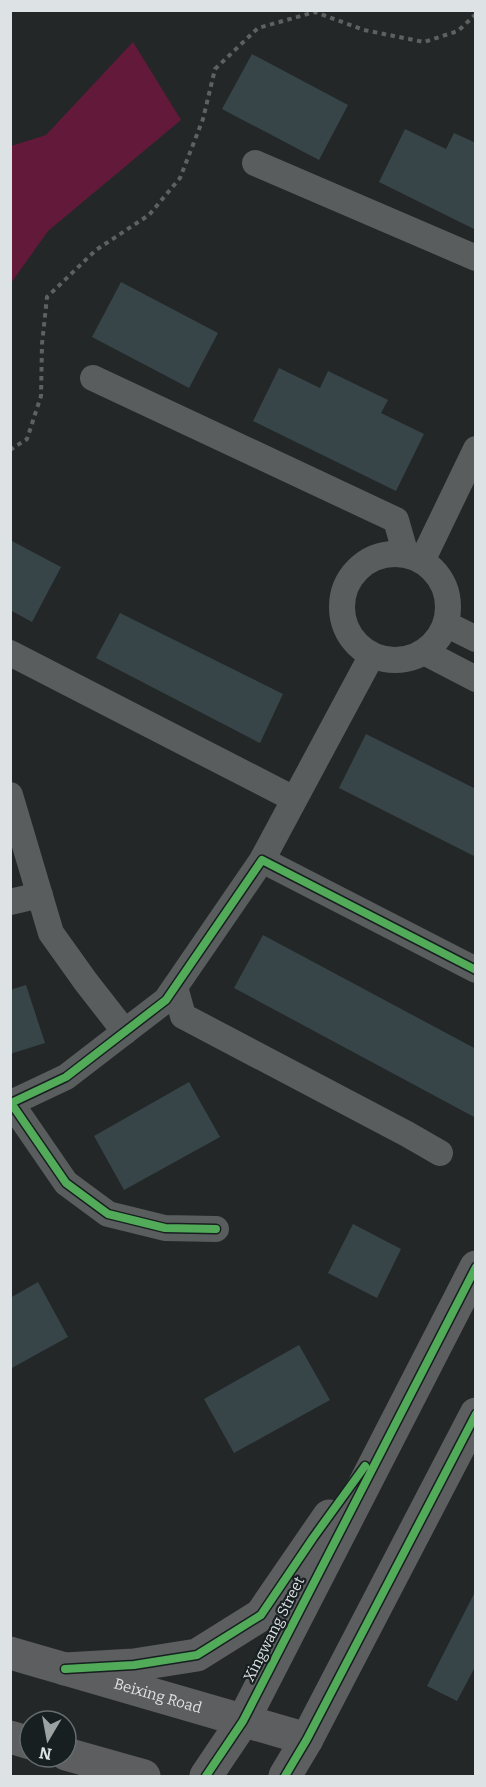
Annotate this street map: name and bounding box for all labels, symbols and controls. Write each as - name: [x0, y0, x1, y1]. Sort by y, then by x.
- street label: Xingwang Street: [240, 1573, 308, 1685]
- street label: Beixing Road: [112, 1675, 204, 1717]
- north arrow: [18, 1709, 78, 1769]
- text: N: [38, 1743, 53, 1764]

